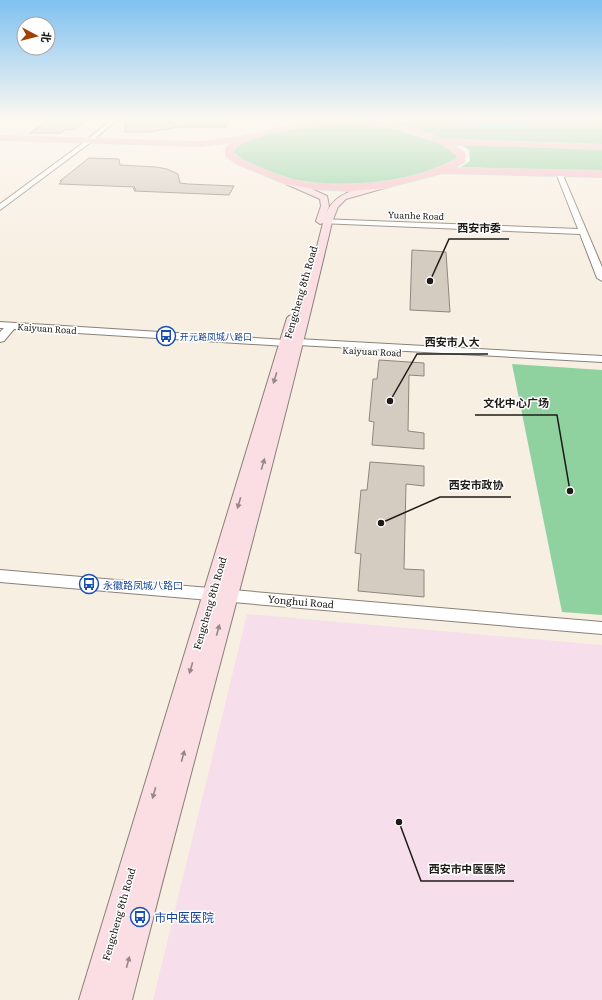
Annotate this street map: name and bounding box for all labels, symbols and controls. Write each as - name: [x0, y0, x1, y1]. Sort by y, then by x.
- north arrow: [16, 16, 56, 56]
- text: 北: [38, 31, 56, 44]
- street label: Yuanhe Road: [388, 207, 445, 223]
- callout: 西安市委: [449, 216, 509, 239]
- text: 西安市委: [457, 219, 501, 235]
- street label: Fengcheng 8th Road: [280, 244, 320, 340]
- street label: Kaiyuan Road: [17, 319, 78, 337]
- bus stop icon: 开元路凤城八路口: [155, 325, 177, 347]
- place label: 开元路凤城八路口: [180, 329, 252, 343]
- callout: 西安市人大: [417, 331, 488, 354]
- text: 西安市人大: [425, 333, 480, 349]
- street label: Kaiyuan Road: [342, 342, 403, 360]
- one-way arrow: [271, 372, 277, 384]
- callout: 文化中心广场: [475, 392, 557, 415]
- text: 文化中心广场: [483, 394, 549, 410]
- one-way arrow: [261, 458, 267, 471]
- callout: 西安市政协: [440, 474, 511, 497]
- text: 西安市政协: [449, 476, 504, 492]
- one-way arrow: [235, 497, 241, 509]
- street label: Fengcheng 8th Road: [189, 555, 229, 651]
- bus stop icon: 永徽路凤城八路口: [78, 573, 100, 595]
- place label: 永徽路凤城八路口: [103, 577, 183, 592]
- street label: Yonghui Road: [267, 591, 335, 611]
- one-way arrow: [215, 624, 221, 636]
- one-way arrow: [188, 662, 194, 674]
- one-way arrow: [180, 749, 186, 761]
- one-way arrow: [151, 787, 157, 799]
- callout: 西安市中医医院: [421, 858, 514, 881]
- text: 西安市中医医院: [429, 860, 506, 876]
- street label: Fengcheng 8th Road: [98, 866, 138, 962]
- bus stop icon: 市中医医院: [129, 906, 151, 928]
- place label: 市中医医院: [154, 908, 214, 926]
- one-way arrow: [125, 956, 131, 968]

